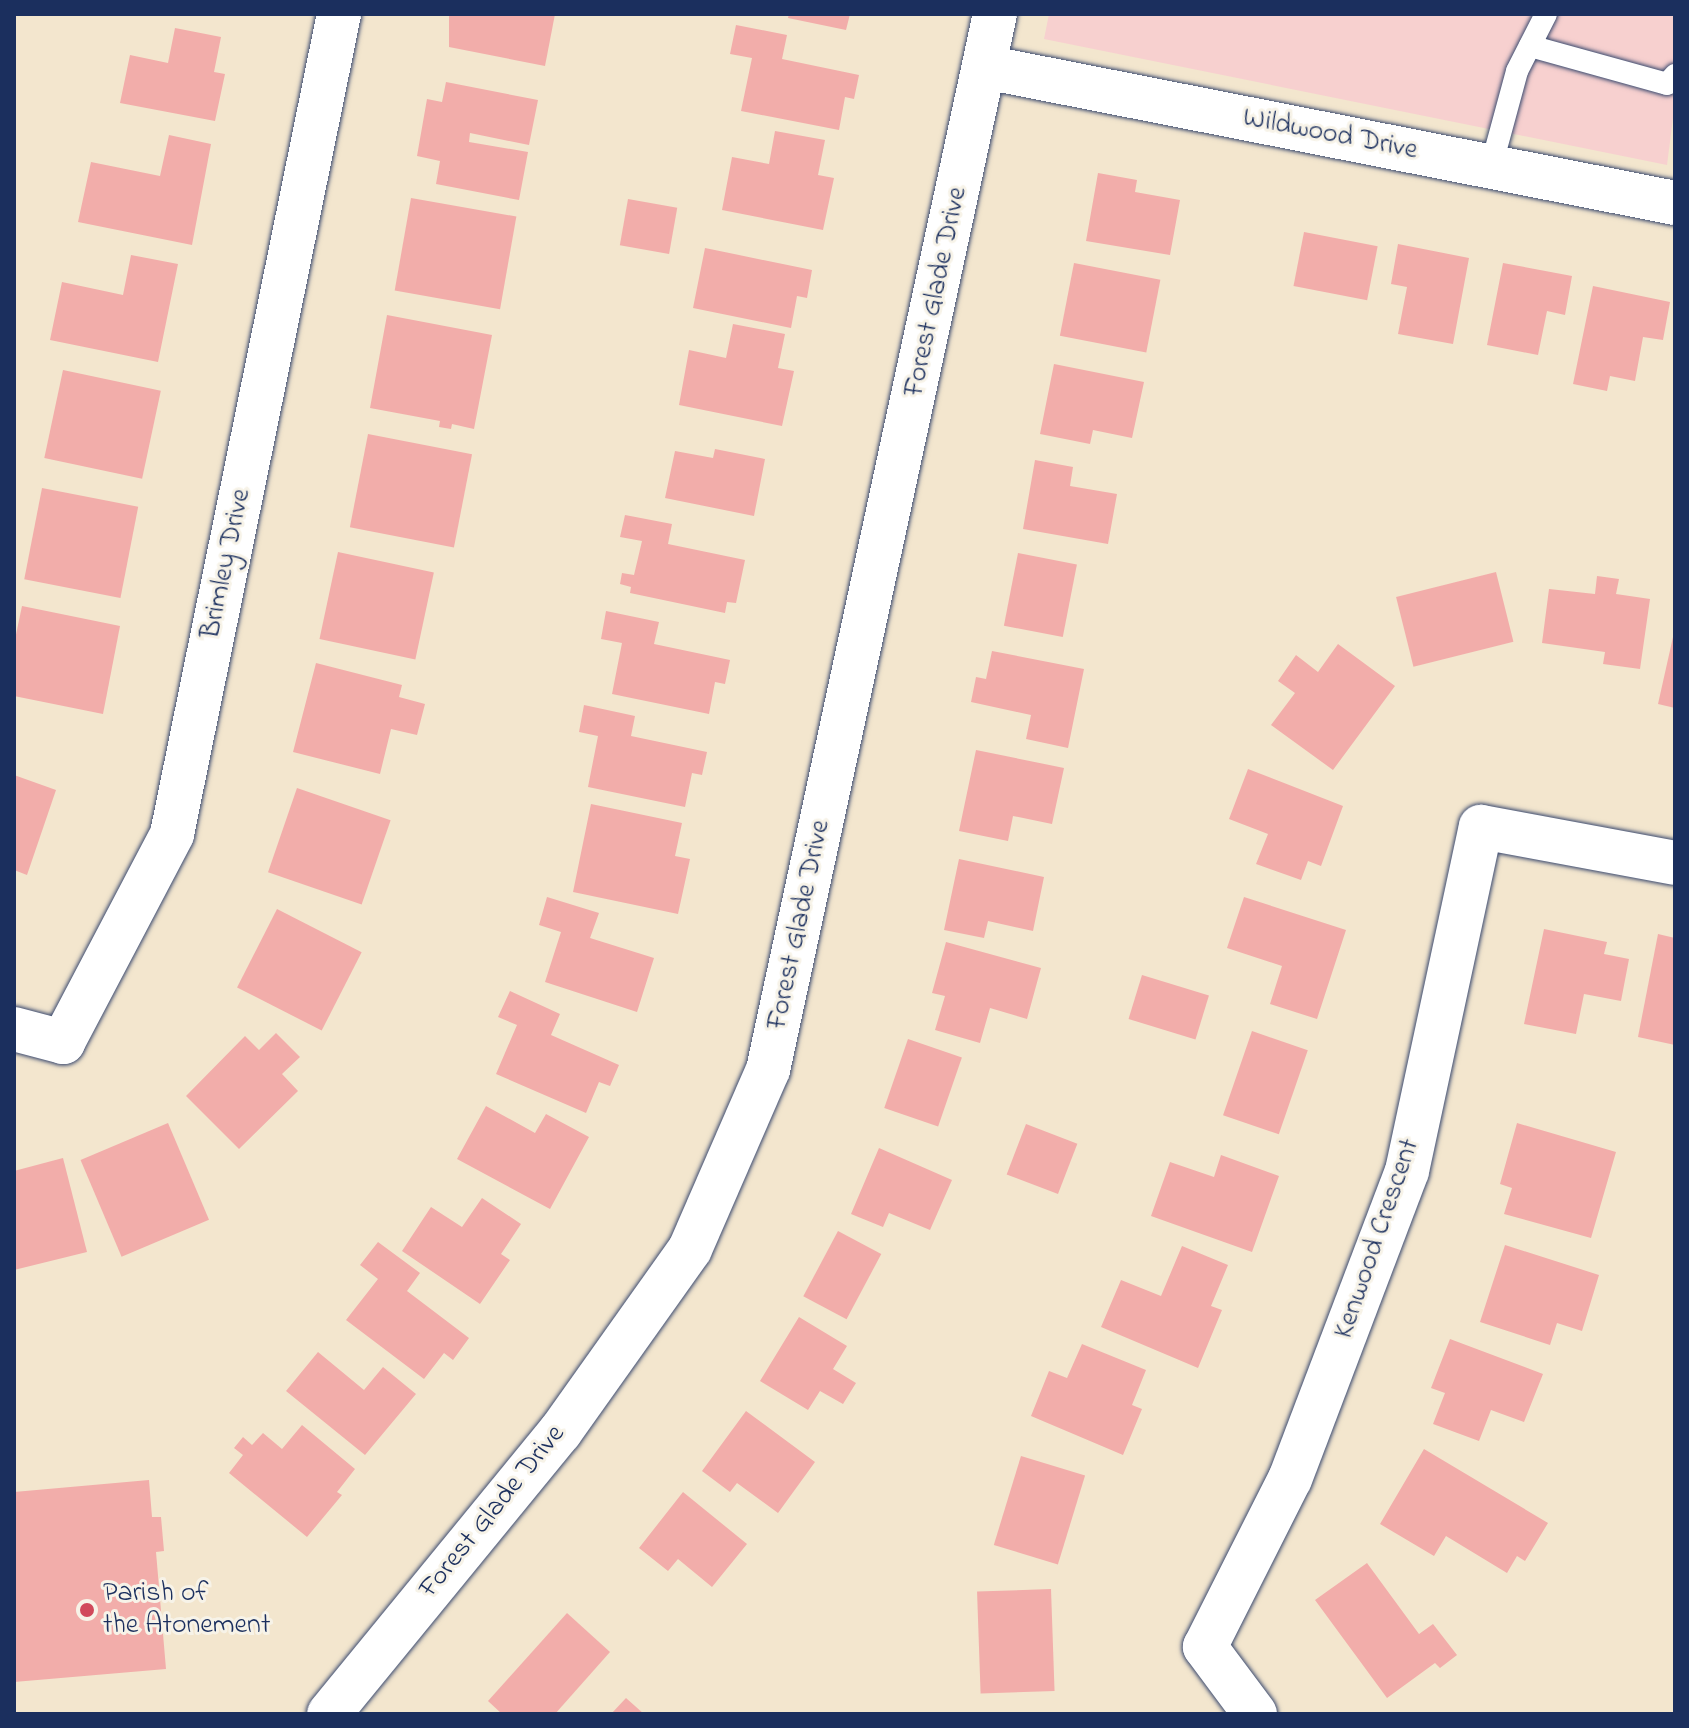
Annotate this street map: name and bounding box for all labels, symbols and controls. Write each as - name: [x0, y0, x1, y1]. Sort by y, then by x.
- street label: Wildwood Drive: [1240, 102, 1420, 168]
- street label: Forest Glade Drive: [898, 184, 976, 400]
- street label: Brimley Drive: [195, 486, 259, 642]
- street label: Forest Glade Drive: [761, 817, 839, 1033]
- street label: Kenwood Crescent: [1328, 1135, 1428, 1343]
- street label: Forest Glade Drive: [413, 1419, 573, 1605]
- place label: Parish of the Atonement: [103, 1577, 270, 1643]
- marker: Parish of the Atonement: [78, 1601, 96, 1619]

